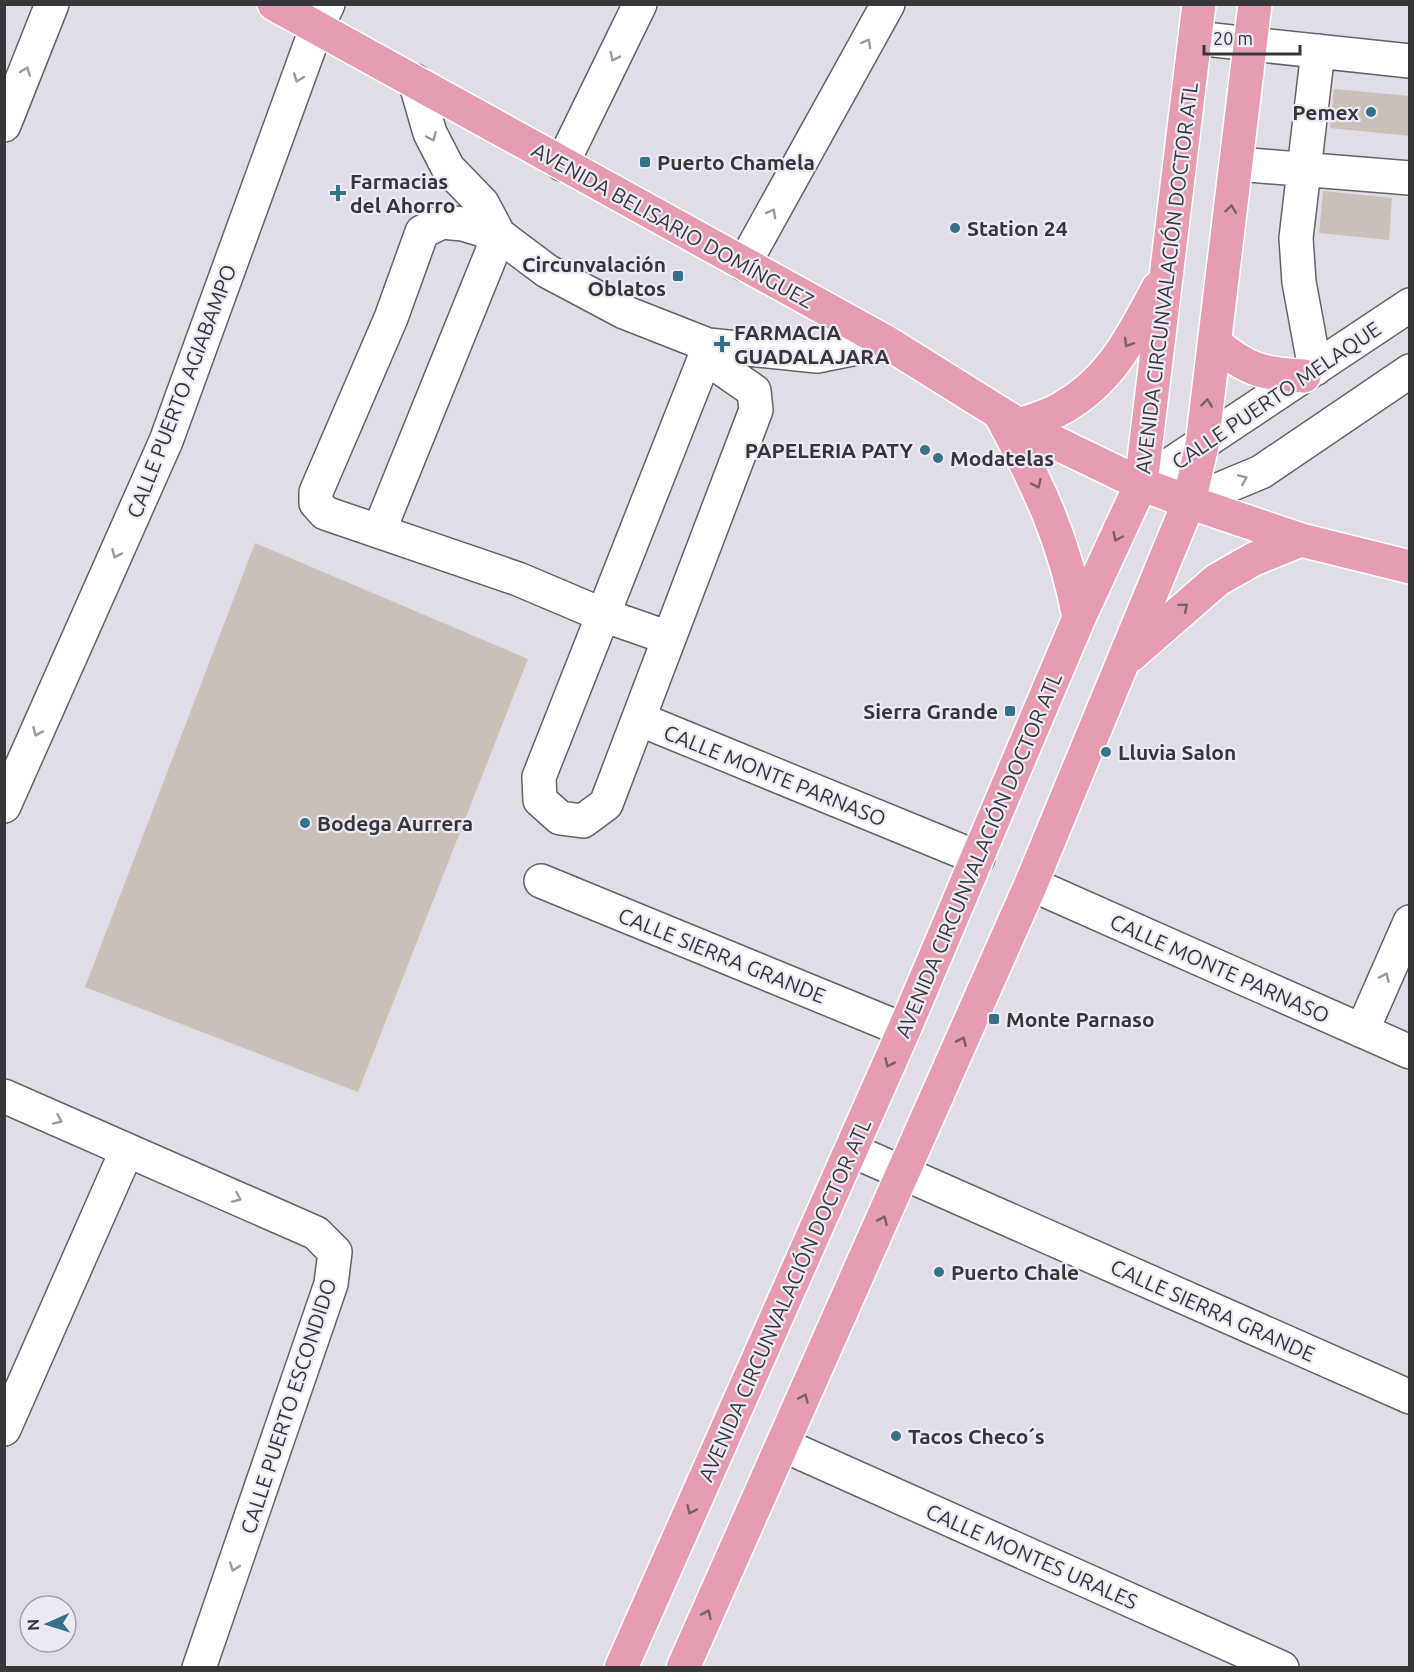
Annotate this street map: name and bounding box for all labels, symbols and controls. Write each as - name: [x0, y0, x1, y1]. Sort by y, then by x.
- scale bar: [1204, 18, 1300, 56]
- text: 20 m: [1213, 28, 1253, 48]
- one-way arrow: [860, 39, 871, 49]
- one-way arrow: [610, 51, 622, 62]
- one-way arrow: [19, 66, 31, 77]
- one-way arrow: [293, 72, 306, 83]
- street label: AVENIDA CIRCUNVALACIÓN DOCTOR ATL: [1130, 81, 1202, 475]
- place label: Pemex: [1292, 100, 1360, 124]
- marker: Pemex: [1364, 105, 1378, 119]
- one-way arrow: [425, 131, 437, 142]
- street label: AVENIDA BELISARIO DOMÍNGUEZ: [528, 137, 818, 313]
- place label: Puerto Chamela: [657, 150, 815, 174]
- marker: Puerto Chamela: [638, 155, 652, 169]
- place label: Farmacias del Ahorro: [350, 169, 455, 217]
- marker: Farmacias del Ahorro: [331, 186, 345, 200]
- one-way arrow: [1224, 205, 1237, 214]
- one-way arrow: [765, 209, 776, 219]
- place label: Station 24: [967, 216, 1068, 240]
- marker: Station 24: [948, 221, 962, 235]
- place label: Circunvalación Oblatos: [522, 252, 666, 300]
- street label: CALLE PUERTO AGIABAMPO: [121, 261, 241, 521]
- marker: Circunvalación Oblatos: [671, 269, 685, 283]
- street label: CALLE PUERTO MELAQUE: [1167, 316, 1385, 474]
- place label: FARMACIA GUADALAJARA: [734, 320, 890, 368]
- one-way arrow: [1123, 336, 1135, 347]
- marker: FARMACIA GUADALAJARA: [715, 337, 729, 351]
- one-way arrow: [1200, 398, 1213, 408]
- place label: PAPELERIA PATY: [745, 438, 914, 462]
- marker: PAPELERIA PATY: [918, 443, 932, 457]
- place label: Modatelas: [950, 446, 1054, 470]
- marker: Modatelas: [931, 451, 945, 465]
- one-way arrow: [1237, 474, 1248, 486]
- one-way arrow: [1030, 478, 1042, 489]
- one-way arrow: [1112, 530, 1124, 541]
- one-way arrow: [111, 548, 123, 559]
- one-way arrow: [1177, 603, 1188, 614]
- street label: AVENIDA CIRCUNVALACIÓN DOCTOR ATL: [890, 669, 1066, 1041]
- place label: Sierra Grande: [863, 699, 998, 723]
- marker: Sierra Grande: [1003, 704, 1017, 718]
- street label: CALLE MONTE PARNASO: [660, 719, 890, 831]
- one-way arrow: [32, 726, 44, 737]
- place label: Lluvia Salon: [1118, 740, 1236, 764]
- marker: Lluvia Salon: [1099, 745, 1113, 759]
- place label: Bodega Aurrera: [317, 811, 473, 835]
- marker: Bodega Aurrera: [298, 816, 312, 830]
- street label: CALLE SIERRA GRANDE: [615, 902, 829, 1008]
- street label: CALLE MONTE PARNASO: [1107, 909, 1333, 1027]
- one-way arrow: [1378, 972, 1390, 983]
- place label: Monte Parnaso: [1006, 1007, 1155, 1031]
- marker: Monte Parnaso: [987, 1012, 1001, 1026]
- one-way arrow: [955, 1037, 967, 1048]
- one-way arrow: [885, 1056, 897, 1067]
- one-way arrow: [52, 1113, 63, 1125]
- street label: AVENIDA CIRCUNVALACIÓN DOCTOR ATL: [693, 1115, 875, 1485]
- one-way arrow: [230, 1191, 241, 1203]
- one-way arrow: [876, 1215, 888, 1226]
- street label: CALLE SIERRA GRANDE: [1107, 1254, 1319, 1366]
- place label: Puerto Chale: [951, 1260, 1079, 1284]
- marker: Puerto Chale: [932, 1265, 946, 1279]
- street label: CALLE PUERTO ESCONDIDO: [235, 1275, 341, 1537]
- one-way arrow: [796, 1393, 808, 1404]
- place label: Tacos Checo´s: [908, 1424, 1045, 1448]
- marker: Tacos Checo´s: [889, 1429, 903, 1443]
- street label: CALLE MONTES URALES: [923, 1498, 1141, 1614]
- one-way arrow: [686, 1503, 698, 1514]
- one-way arrow: [228, 1561, 241, 1572]
- north arrow: [18, 1594, 78, 1654]
- one-way arrow: [700, 1609, 712, 1620]
- text: N: [24, 1618, 42, 1631]

